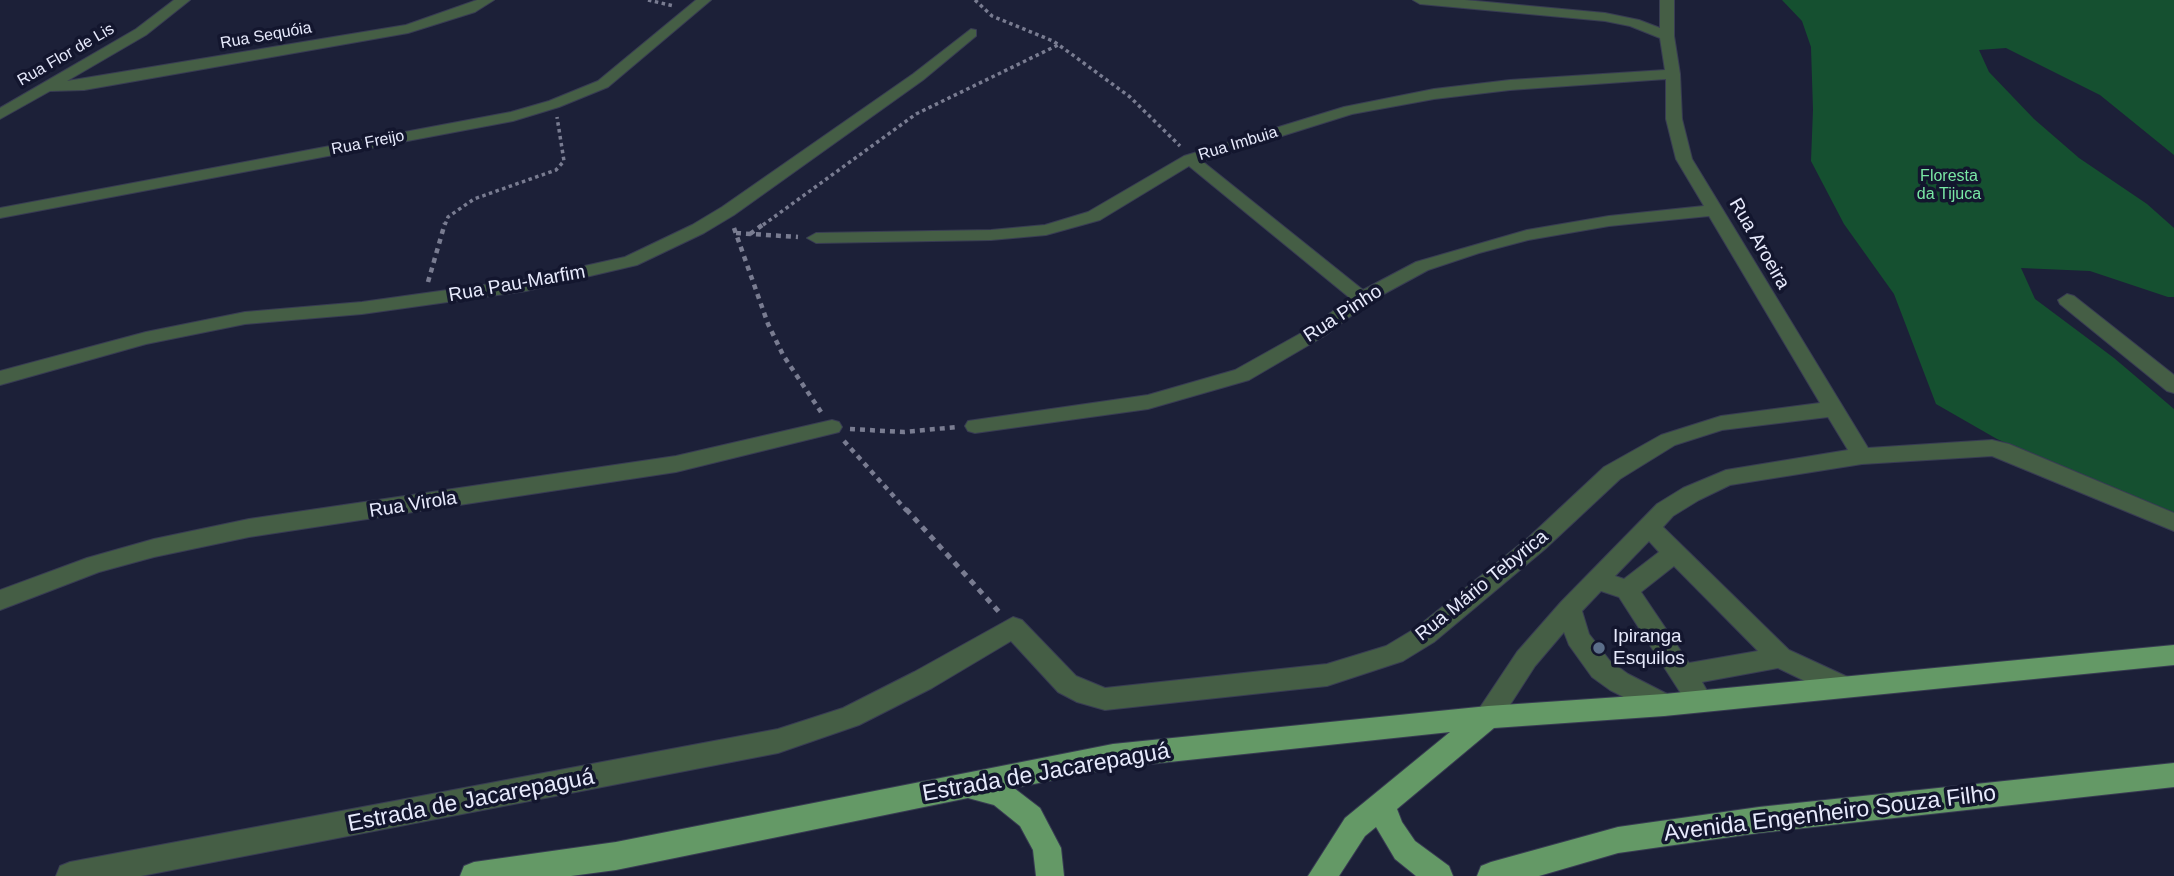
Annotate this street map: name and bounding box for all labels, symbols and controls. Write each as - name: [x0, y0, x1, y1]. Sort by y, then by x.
- street label: Rua Sequóia: [219, 19, 313, 53]
- street label: Rua Flor de Lis: [14, 20, 118, 90]
- street label: Rua Imbuia: [1196, 123, 1280, 165]
- street label: Rua Freijo: [330, 127, 406, 159]
- park label: Floresta da Tijuca: [1917, 167, 1981, 205]
- street label: Rua Aroeira: [1724, 194, 1794, 294]
- street label: Rua Pau-Marfim: [447, 261, 587, 307]
- street label: Rua Pinho: [1300, 280, 1386, 348]
- street label: Rua Virola: [368, 487, 458, 523]
- street label: Rua Mário Tebyrica: [1411, 526, 1553, 646]
- place label: Ipiranga Esquilos: [1613, 626, 1685, 670]
- marker: Ipiranga Esquilos: [1591, 640, 1607, 656]
- street label: Estrada de Jacarepaguá: [920, 738, 1172, 808]
- street label: Estrada de Jacarepaguá: [345, 764, 597, 838]
- street label: Avenida Engenheiro Souza Filho: [1662, 780, 1998, 848]

